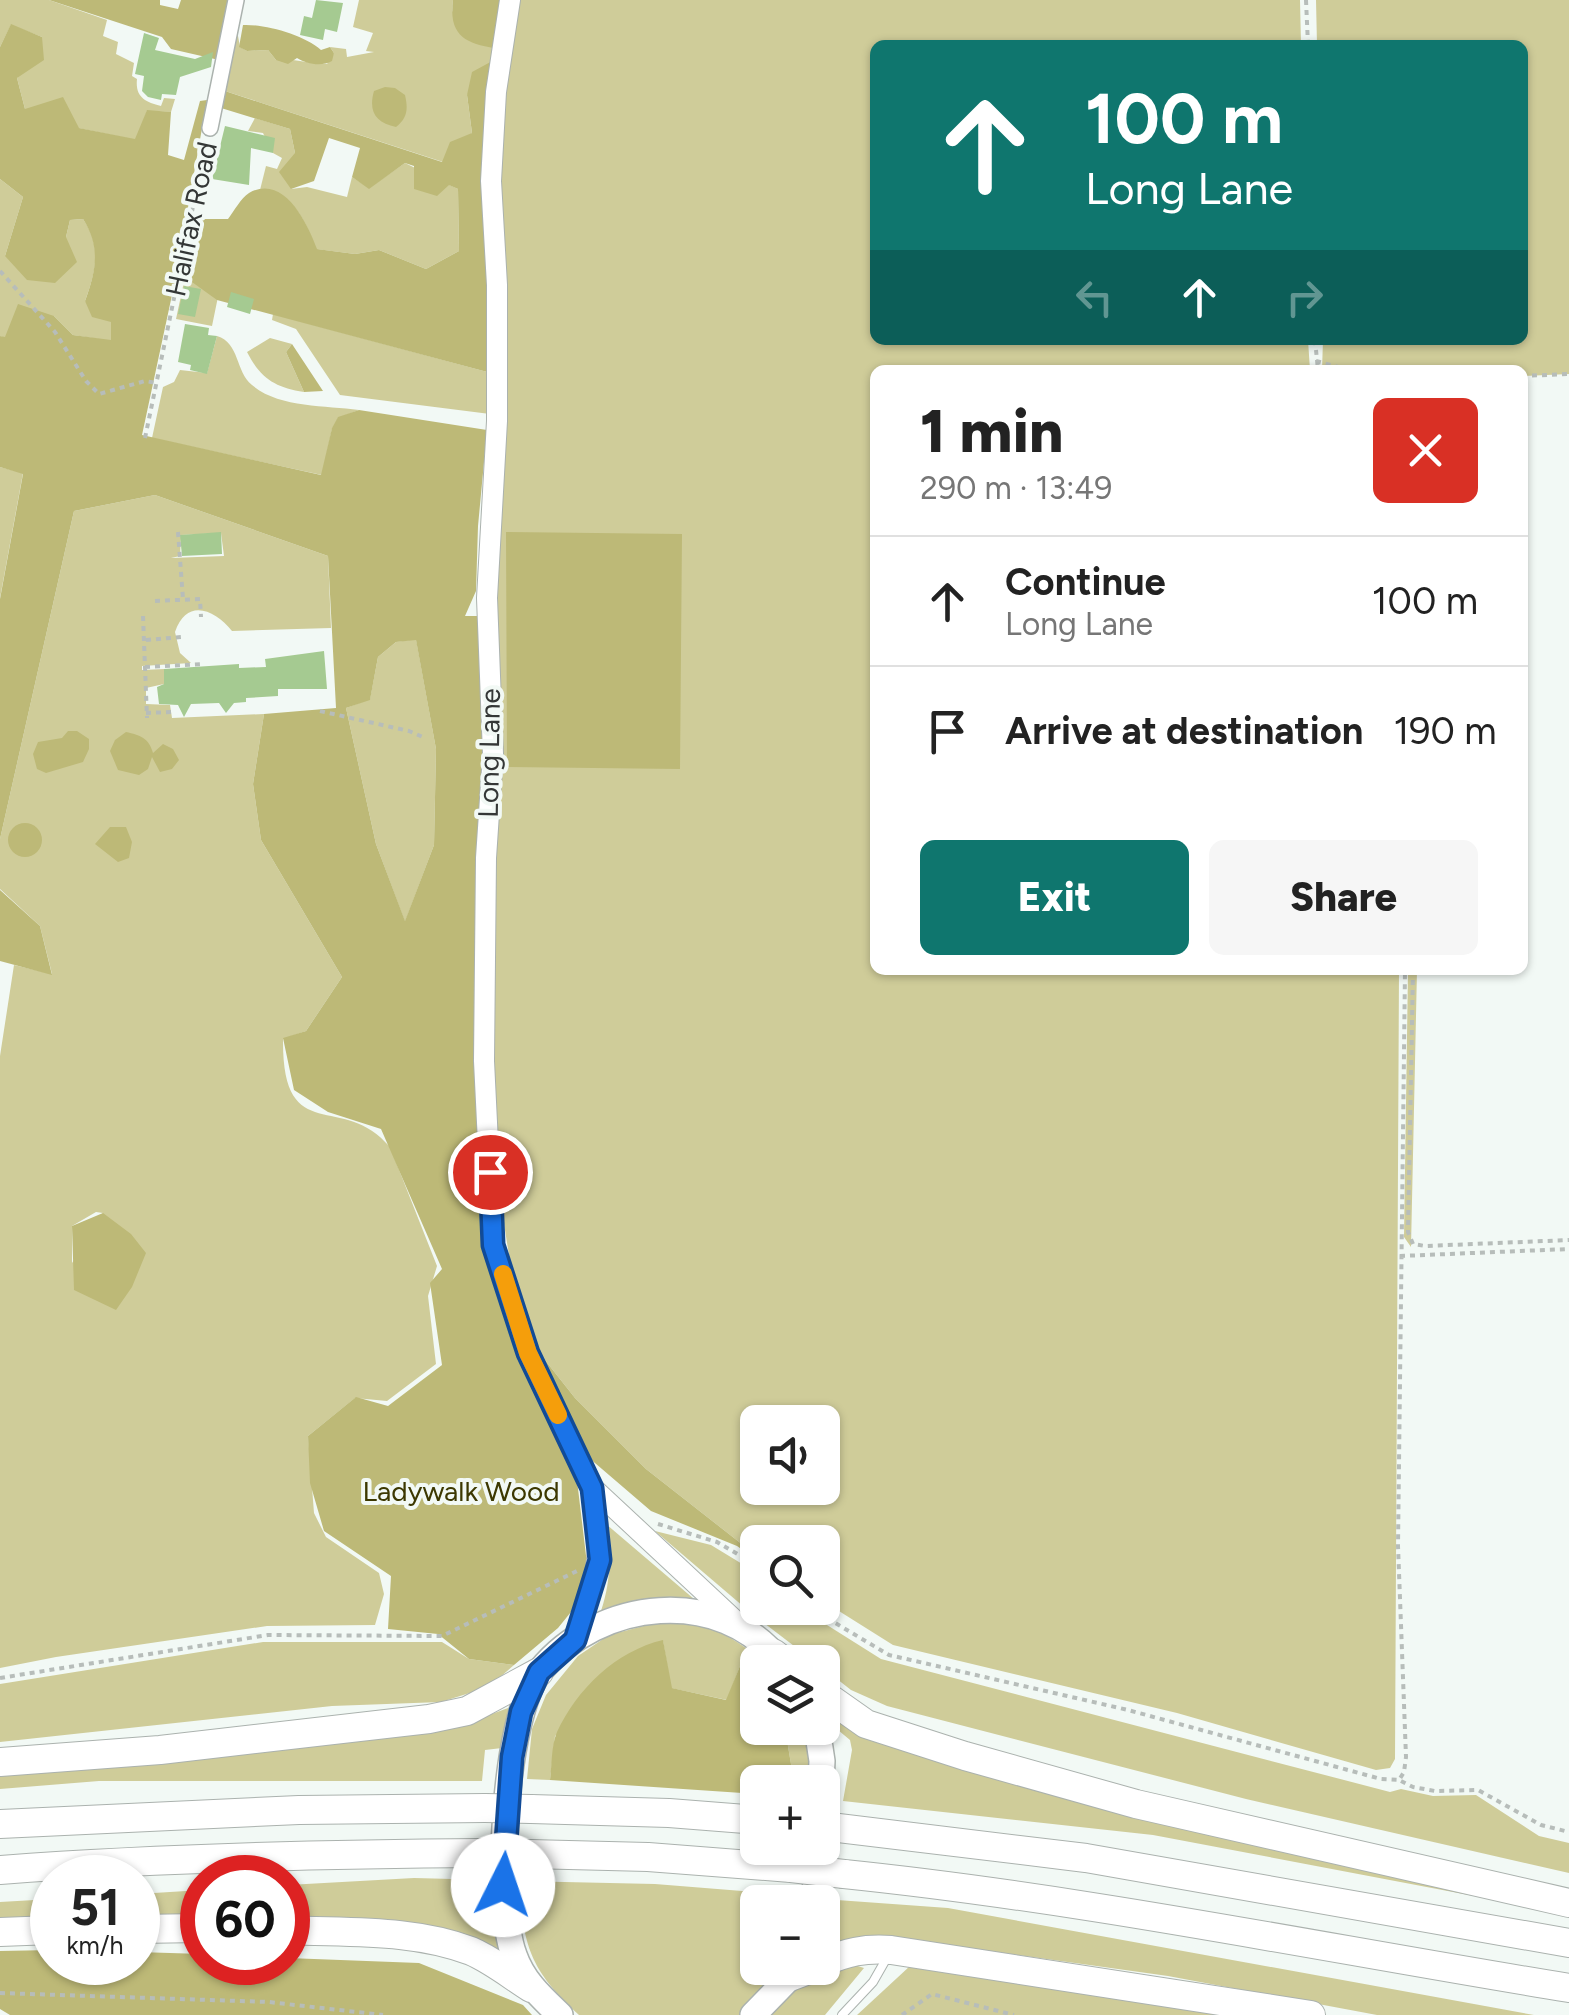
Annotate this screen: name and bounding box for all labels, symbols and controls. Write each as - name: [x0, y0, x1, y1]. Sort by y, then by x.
- text: 100 m: [1085, 76, 1283, 161]
- icon: ahead: [920, 80, 1050, 210]
- street label: Halifax Road: [158, 139, 224, 299]
- text: Long Lane: [1085, 161, 1293, 215]
- icon: left: [1067, 270, 1122, 325]
- icon: ahead: [1172, 270, 1227, 325]
- icon: right: [1277, 270, 1332, 325]
- text: 1 min: [920, 395, 1063, 467]
- button: close: [1373, 398, 1478, 503]
- text: 290 m · 13:49: [920, 469, 1112, 507]
- text: Continue: [1005, 559, 1166, 605]
- icon: ahead: [920, 574, 975, 629]
- text: 100 m: [1372, 578, 1478, 624]
- text: Long Lane: [1005, 605, 1153, 643]
- street label: Long Lane: [471, 688, 507, 818]
- icon: arrive: [920, 704, 975, 759]
- text: Arrive at destination: [1005, 708, 1363, 754]
- text: 190 m: [1393, 708, 1497, 754]
- button: Exit: [920, 840, 1189, 955]
- button: Share: [1209, 840, 1478, 955]
- pin: [448, 1130, 533, 1215]
- icon: arrive: [463, 1145, 518, 1200]
- map controls: [740, 1405, 840, 1985]
- button: sound: [740, 1405, 840, 1505]
- park label: Ladywalk Wood: [362, 1474, 560, 1508]
- button: search: [740, 1525, 840, 1625]
- button: layers: [740, 1645, 840, 1745]
- button: +: [740, 1765, 840, 1865]
- position arrow: [451, 1833, 555, 1937]
- speed limit sign: 60: [180, 1855, 310, 1985]
- text: 51: [70, 1877, 120, 1938]
- button: −: [740, 1885, 840, 1985]
- text: km/h: [66, 1930, 124, 1960]

